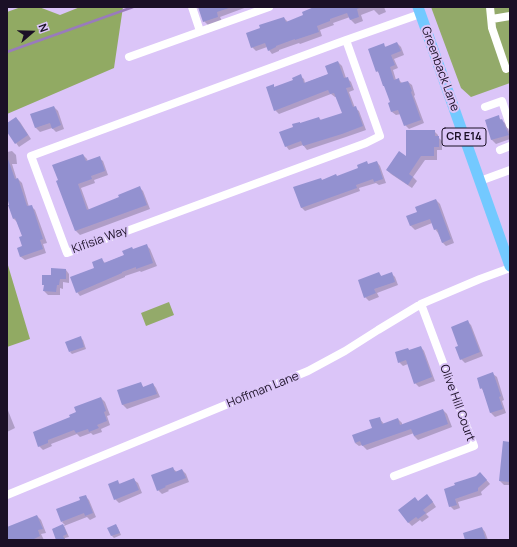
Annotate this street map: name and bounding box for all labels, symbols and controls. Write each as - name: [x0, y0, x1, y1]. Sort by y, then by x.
- north arrow: [12, 12, 52, 52]
- text: N: [35, 21, 52, 34]
- street label: Greenback Lane: [418, 25, 462, 113]
- road number: CR E14: [442, 128, 486, 146]
- street label: Kifisia Way: [70, 223, 130, 257]
- street label: Olive Hill Court: [436, 363, 478, 443]
- street label: Hoffman Lane: [225, 369, 301, 411]

